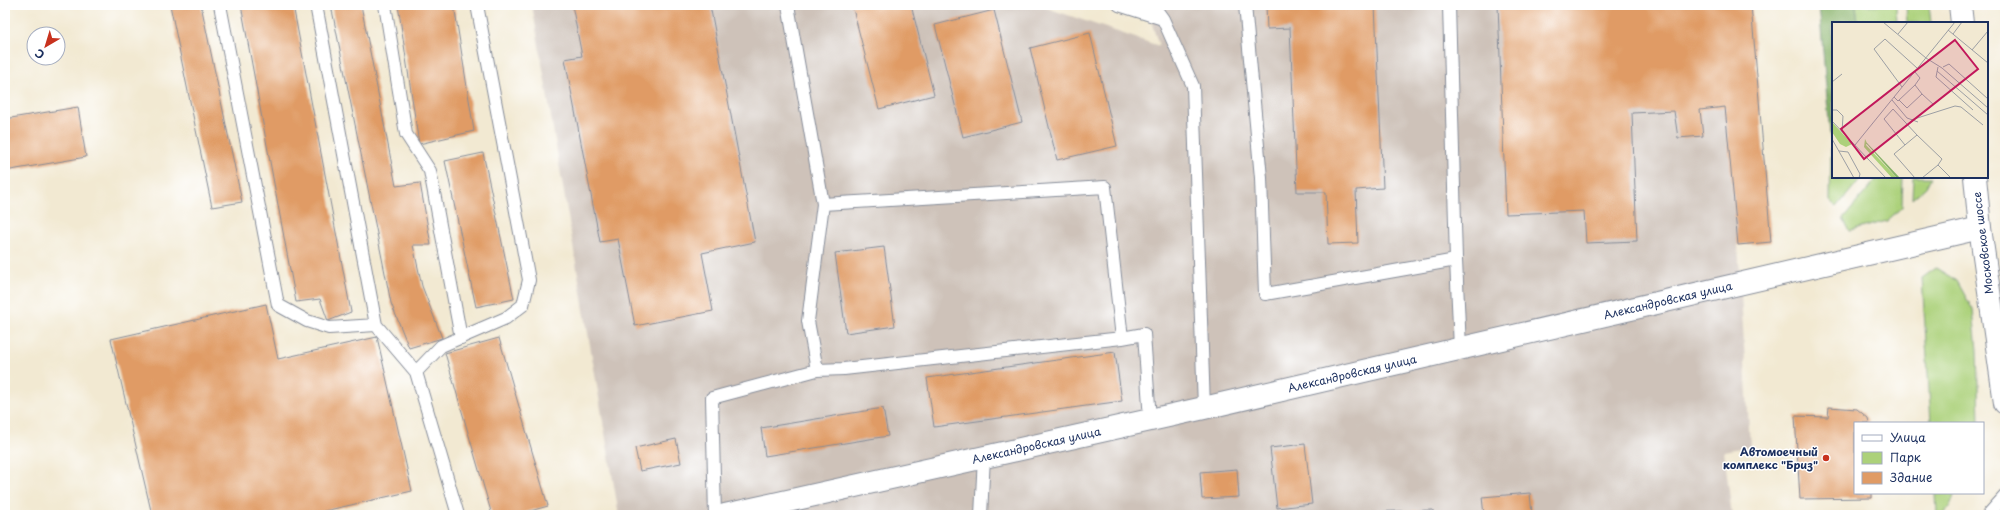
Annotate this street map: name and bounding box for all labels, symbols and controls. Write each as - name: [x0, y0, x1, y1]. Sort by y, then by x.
- inset map: [1832, 22, 1988, 178]
- north arrow: [26, 26, 66, 66]
- text: С: [31, 45, 48, 64]
- street label: Московское шоссе: [1968, 191, 1997, 295]
- street label: Александровская улица: [1602, 277, 1734, 323]
- street label: Александровская улица: [1286, 350, 1418, 396]
- street label: Александровская улица: [970, 422, 1102, 468]
- legend: [1854, 422, 1984, 494]
- text: Улица: [1890, 428, 1926, 446]
- place label: Автомоечный комплекс "Бриз": [1723, 443, 1818, 473]
- text: Парк: [1890, 448, 1922, 466]
- marker: Автомоечный комплекс "Бриз": [1821, 453, 1831, 463]
- text: Здание: [1890, 468, 1932, 486]

